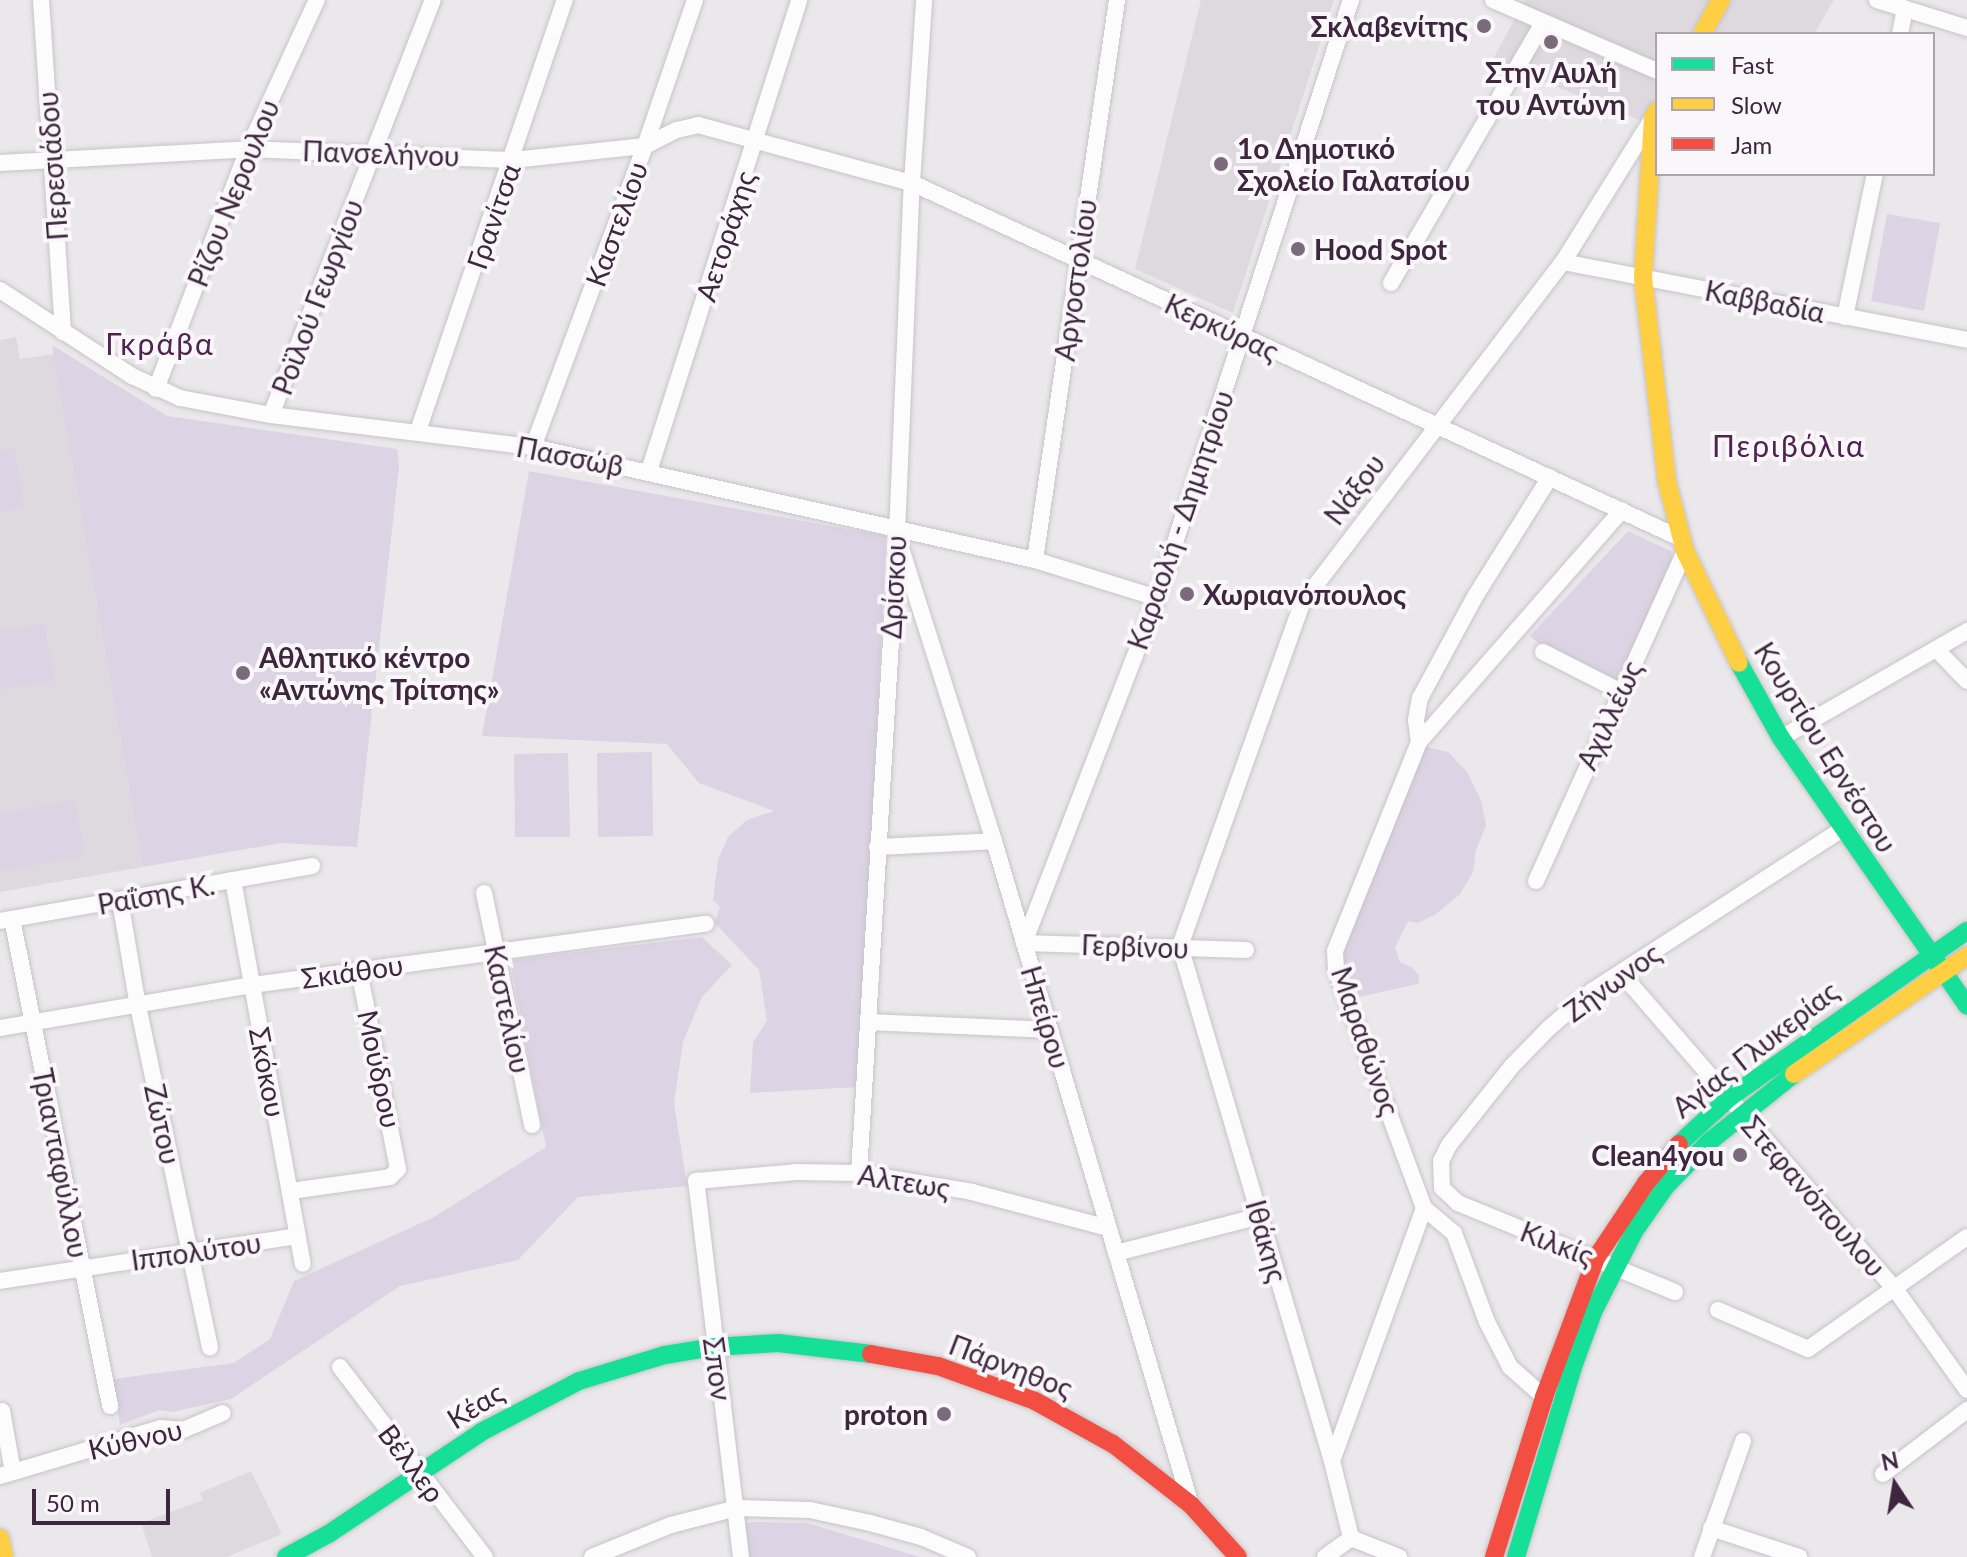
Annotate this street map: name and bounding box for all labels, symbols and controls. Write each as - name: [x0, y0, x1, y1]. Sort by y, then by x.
- place label: Σκλαβενίτης: [1310, 9, 1468, 43]
- marker: Σκλαβενίτης: [1475, 17, 1493, 35]
- legend: [1655, 32, 1935, 176]
- marker: Στην Αυλή του Αντώνη: [1542, 33, 1560, 51]
- text: Fast: [1731, 50, 1774, 79]
- place label: Στην Αυλή του Αντώνη: [1476, 55, 1626, 121]
- street label: Περεσιάδου: [30, 90, 74, 242]
- text: Slow: [1731, 90, 1782, 119]
- street label: Ρίζου Νερουλου: [180, 95, 286, 291]
- text: Jam: [1731, 130, 1772, 159]
- place label: 1ο Δημοτικό Σχολείο Γαλατσίου: [1237, 131, 1470, 197]
- street label: Πανσελήνου: [302, 133, 460, 173]
- marker: 1ο Δημοτικό Σχολείο Γαλατσίου: [1212, 155, 1230, 173]
- street label: Καστελίου: [578, 157, 654, 291]
- street label: Γρανίτσα: [459, 159, 527, 273]
- street label: Αετοράχης: [688, 167, 762, 305]
- street label: Ροϊλού Γεωργίου: [264, 195, 370, 399]
- street label: Αργοστολίου: [1047, 197, 1103, 363]
- place label: Hood Spot: [1314, 232, 1447, 266]
- marker: Hood Spot: [1289, 240, 1307, 258]
- street label: Καββαδία: [1702, 273, 1828, 329]
- street label: Κερκύρας: [1160, 286, 1284, 368]
- district label: Γκράβα: [105, 325, 215, 361]
- street label: Καραολή - Δημητρίου: [1120, 386, 1240, 654]
- district label: Περιβόλια: [1712, 427, 1866, 463]
- street label: Πασσώβ: [514, 429, 626, 483]
- street label: Νάξου: [1317, 447, 1391, 531]
- street label: Δρίσκου: [874, 534, 912, 640]
- place label: Χωριανόπουλος: [1203, 577, 1406, 611]
- marker: Χωριανόπουλος: [1178, 585, 1196, 603]
- street label: Κουρτίου Ερνέστου: [1748, 636, 1904, 858]
- place label: Αθλητικό κέντρο «Αντώνης Τρίτσης»: [259, 640, 500, 706]
- street label: Αχιλλέως: [1569, 655, 1649, 775]
- marker: Αθλητικό κέντρο «Αντώνης Τρίτσης»: [234, 664, 252, 682]
- street label: Ραΐσης Κ.: [95, 867, 217, 921]
- street label: Γερβίνου: [1081, 927, 1189, 965]
- street label: Ζήνωνος: [1557, 936, 1667, 1028]
- street label: Καστελίου: [478, 942, 538, 1076]
- street label: Σκιάθου: [299, 947, 405, 995]
- street label: Ηπείρου: [1015, 962, 1077, 1072]
- street label: Μαραθώνος: [1325, 962, 1407, 1120]
- street label: Αγίας Γλυκερίας: [1665, 974, 1845, 1124]
- street label: Μούδρου: [351, 1007, 409, 1131]
- street label: Σκόκου: [243, 1024, 293, 1120]
- street label: Τριανταφύλλου: [26, 1065, 96, 1261]
- street label: Ζώτου: [138, 1081, 188, 1167]
- street label: Στεφανόπουλου: [1735, 1109, 1893, 1283]
- place label: Clean4you: [1591, 1138, 1724, 1172]
- marker: Clean4you: [1731, 1146, 1749, 1164]
- street label: Αλτεως: [856, 1157, 952, 1205]
- street label: Ιθάκης: [1239, 1196, 1295, 1286]
- street label: Κιλκίς: [1516, 1214, 1598, 1272]
- street label: Ιππολύτου: [129, 1225, 263, 1277]
- street label: Πάρνηθος: [945, 1327, 1077, 1405]
- street label: Σπον: [697, 1335, 739, 1403]
- street label: Κέας: [441, 1375, 509, 1435]
- place label: proton: [844, 1397, 928, 1431]
- marker: proton: [935, 1405, 953, 1423]
- street label: Κύθνου: [85, 1412, 185, 1466]
- street label: Βέλλερ: [372, 1417, 452, 1509]
- north arrow: [1855, 1445, 1935, 1525]
- text: N: [1879, 1446, 1901, 1476]
- scale bar: [36, 1473, 174, 1523]
- text: 50 m: [46, 1488, 100, 1517]

